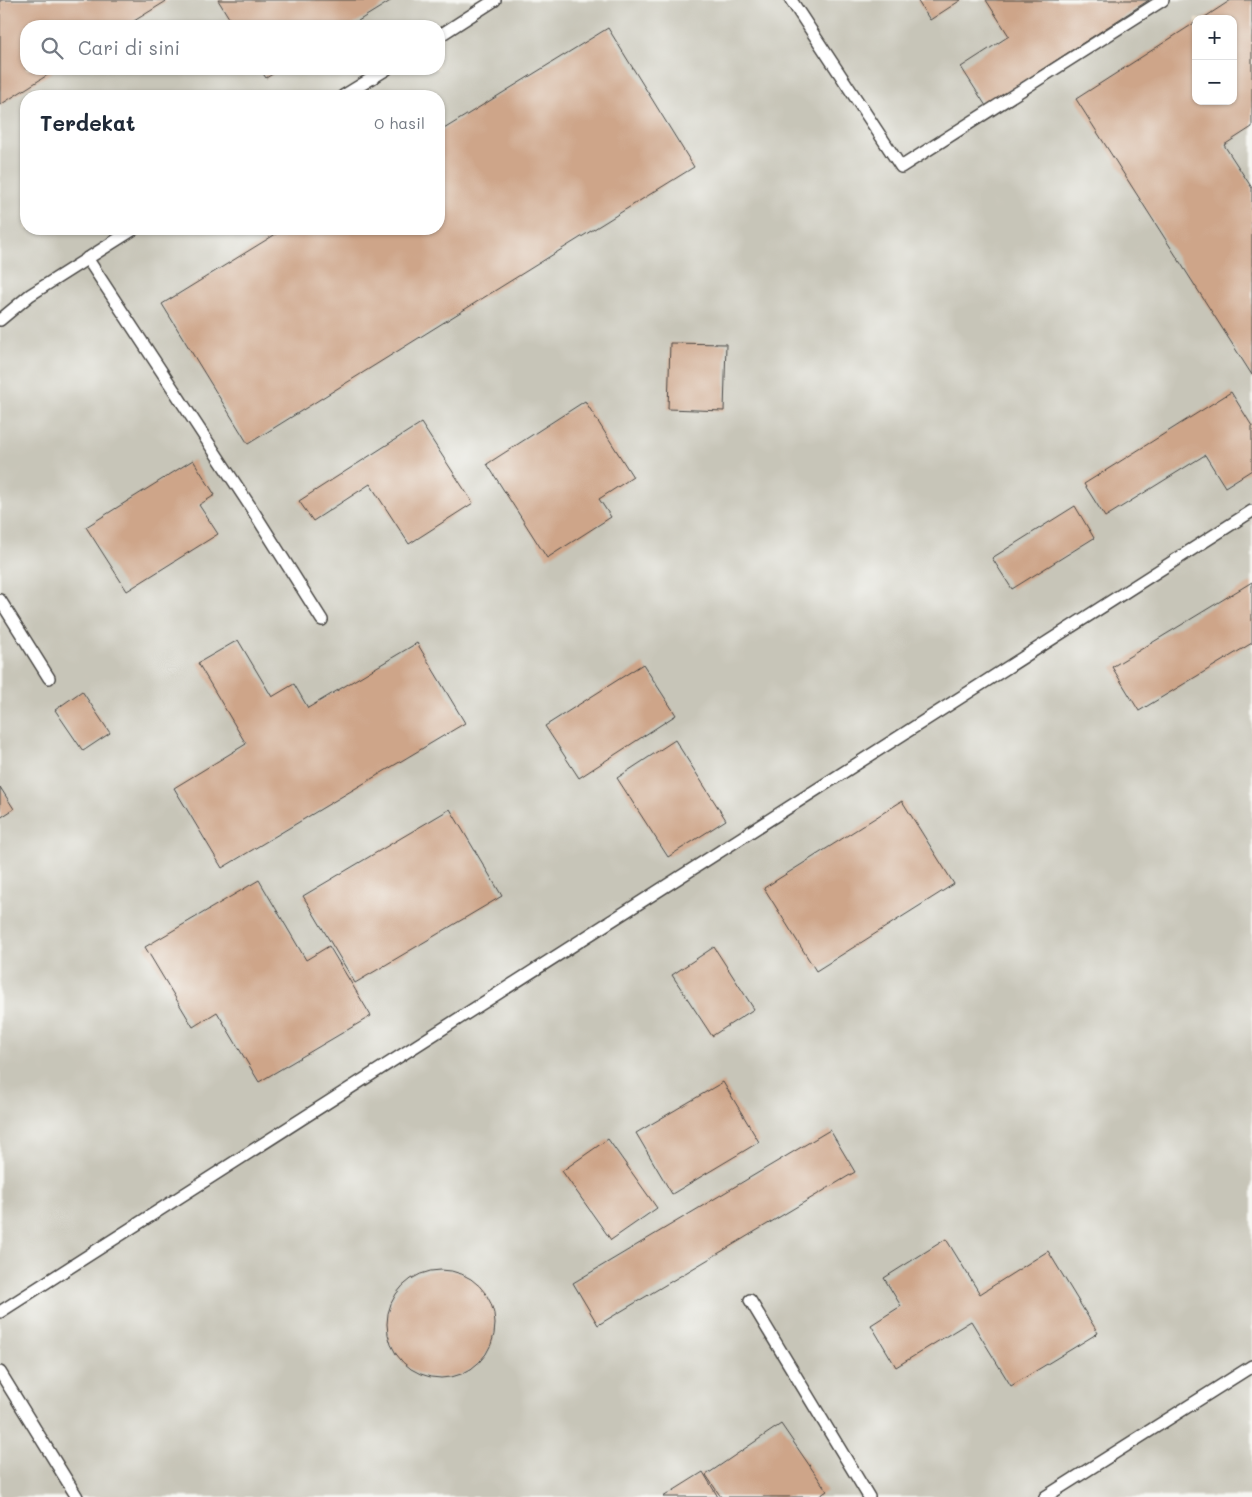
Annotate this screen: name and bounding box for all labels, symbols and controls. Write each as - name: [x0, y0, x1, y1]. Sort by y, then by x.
- map controls: [1192, 15, 1237, 105]
- button: +: [1192, 15, 1237, 60]
- search box: [20, 20, 445, 75]
- icon: search: [38, 34, 66, 62]
- text: Cari di sini: [78, 35, 180, 60]
- button: −: [1192, 60, 1237, 105]
- text: Terdekat: [40, 109, 135, 136]
- text: 0 hasil: [374, 112, 425, 133]

